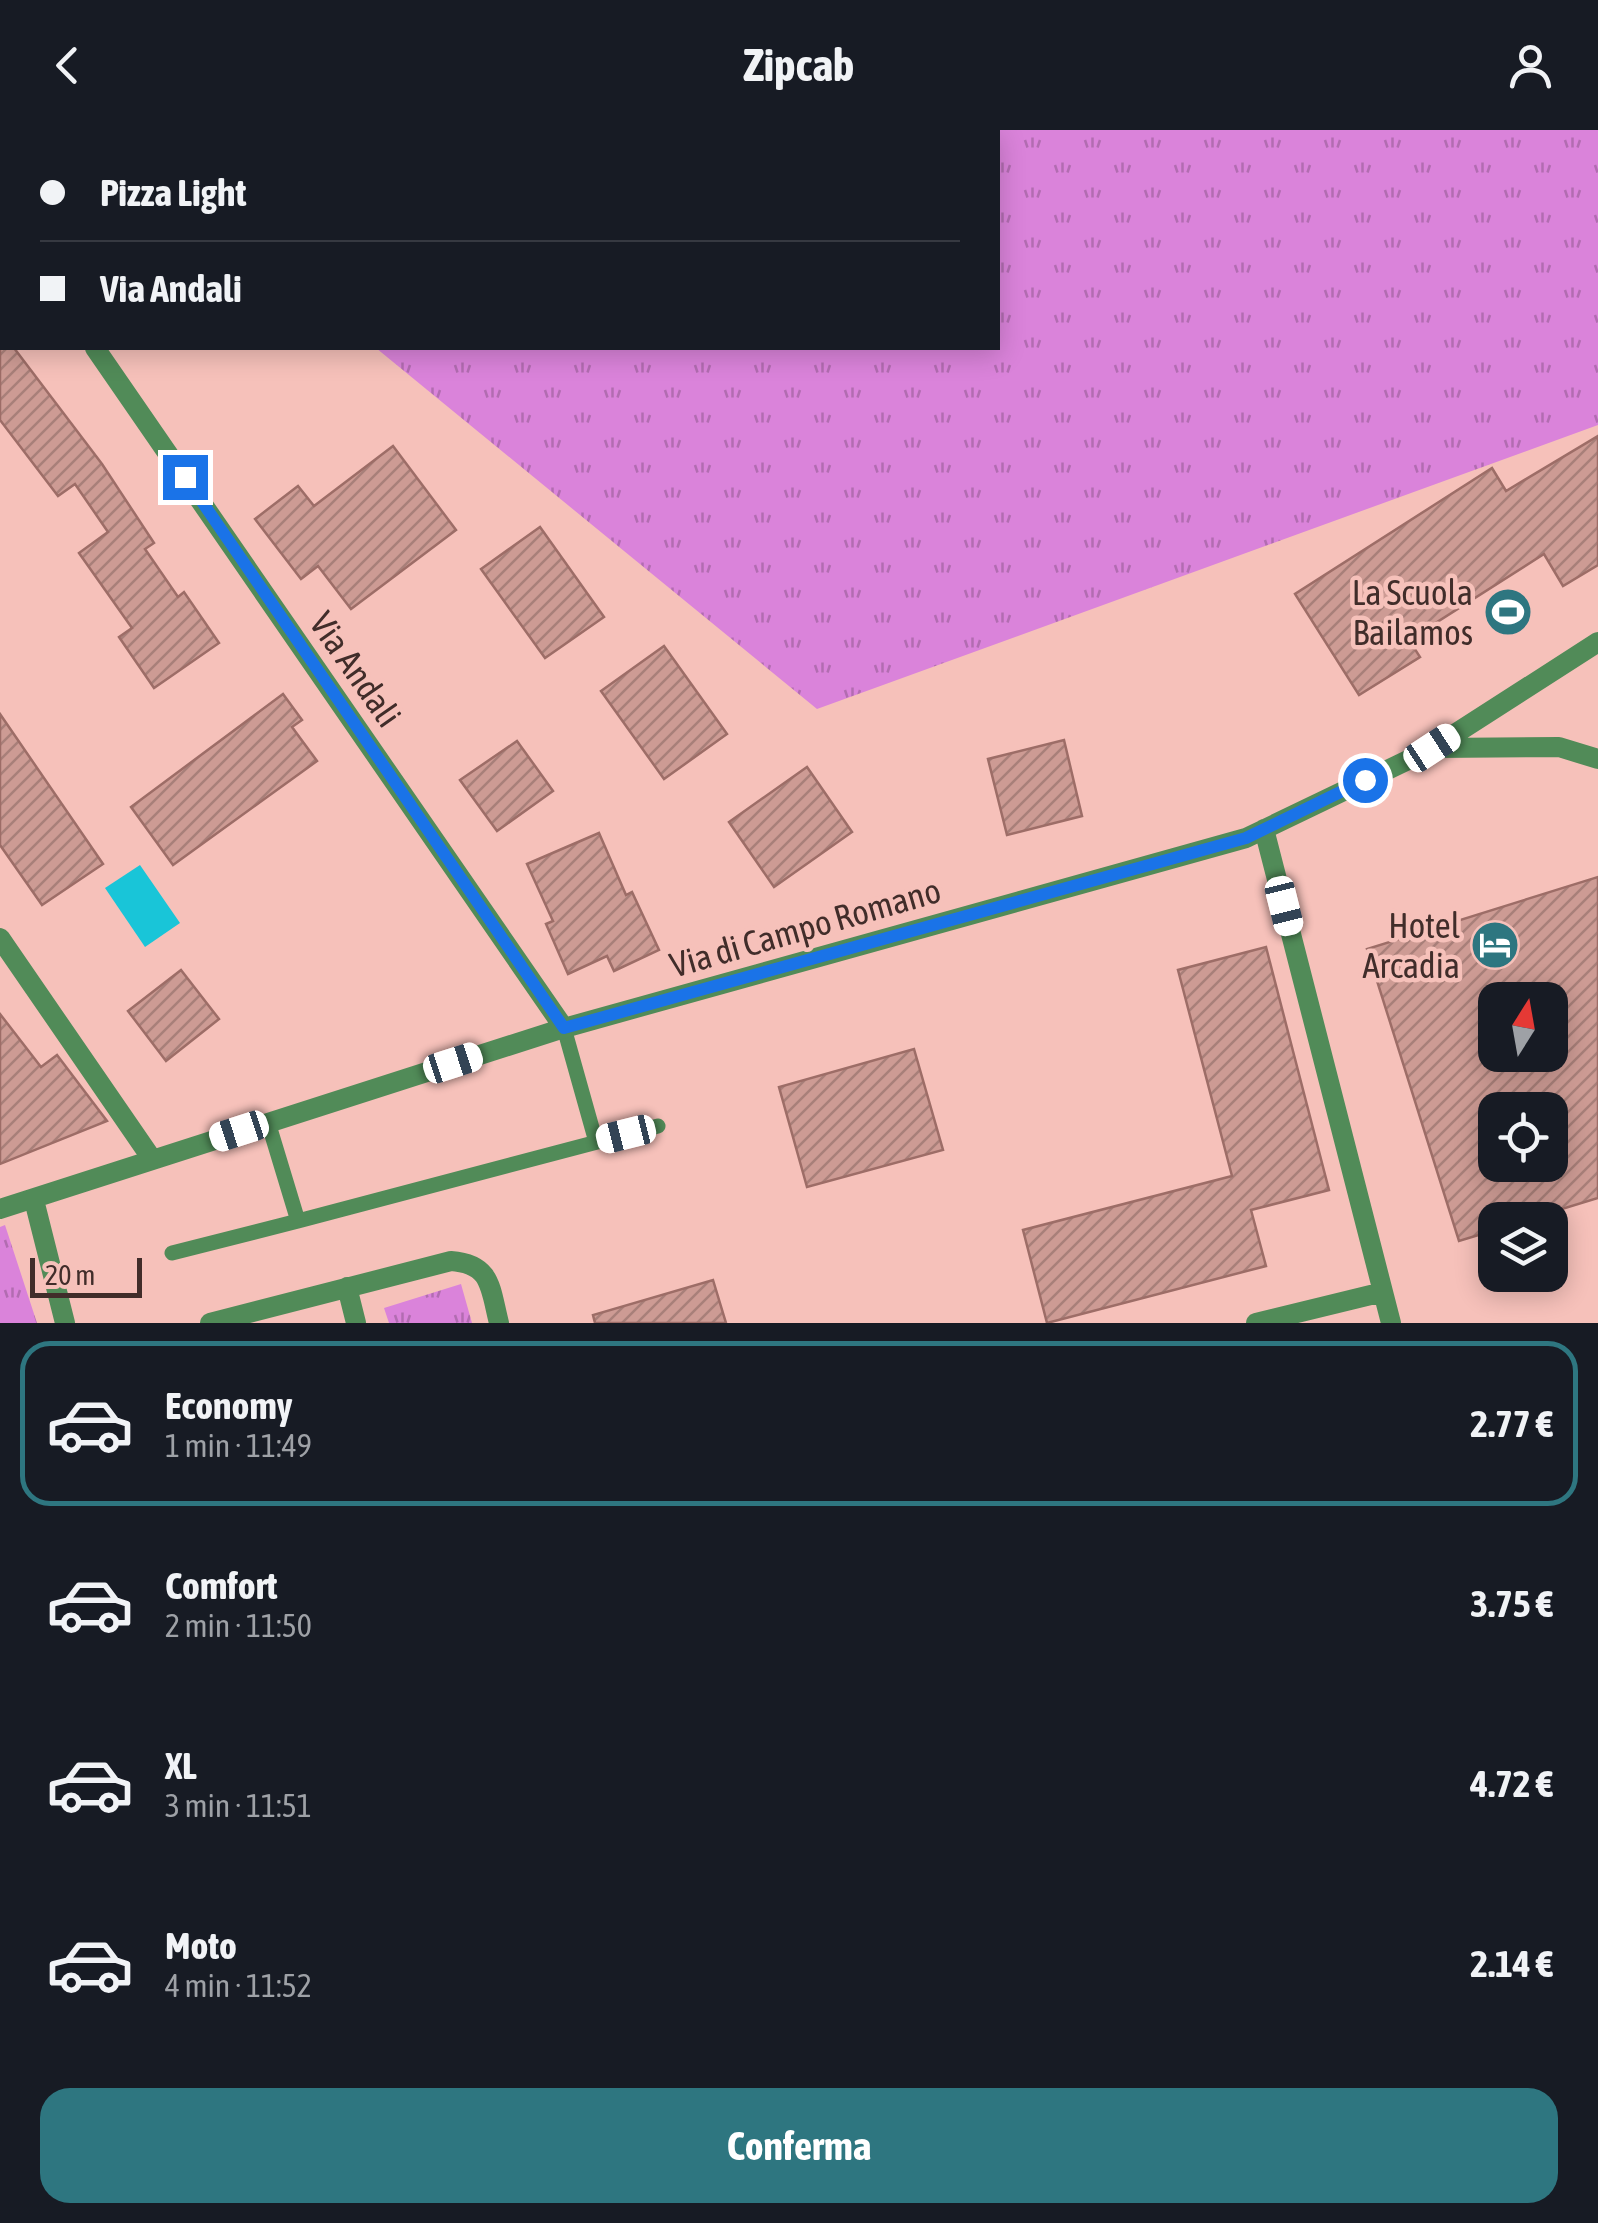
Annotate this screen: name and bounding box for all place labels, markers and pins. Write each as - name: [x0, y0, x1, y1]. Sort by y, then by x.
- place label: La Scuola Bailamos: [1352, 572, 1473, 652]
- sports icon: La Scuola Bailamos: [1482, 586, 1534, 638]
- place label: Hotel Arcadia: [1362, 905, 1460, 985]
- hotel icon: Hotel Arcadia: [1469, 919, 1521, 971]

